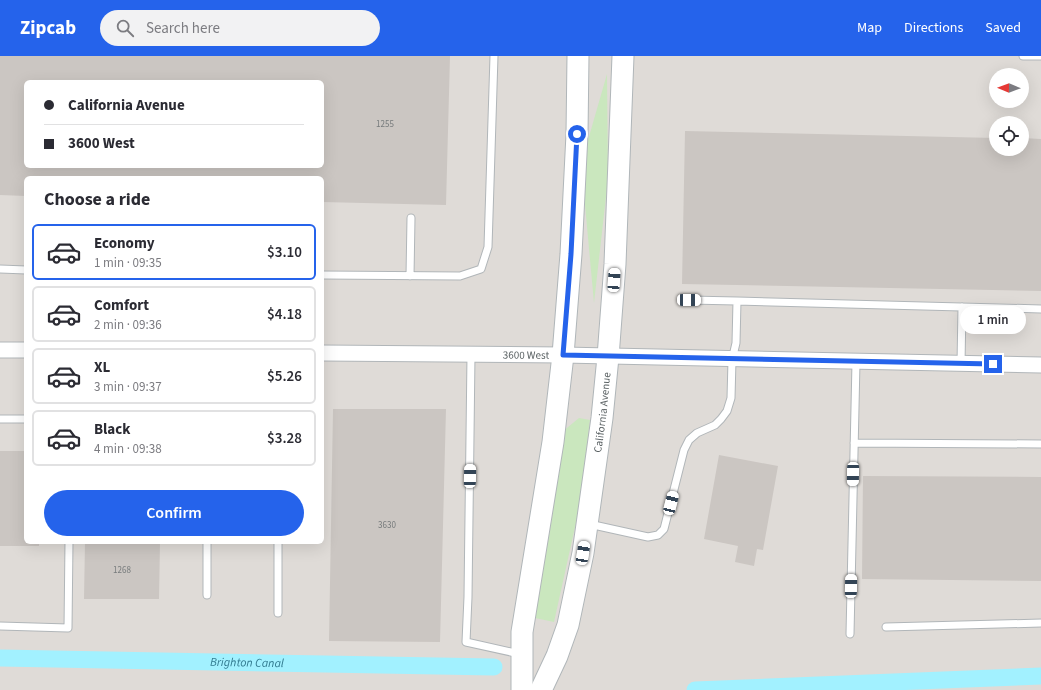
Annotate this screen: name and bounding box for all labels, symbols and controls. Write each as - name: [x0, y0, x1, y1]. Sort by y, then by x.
- search box: [100, 10, 380, 46]
- text: Zipcab: [20, 15, 76, 42]
- icon: search: [114, 17, 136, 39]
- text: Search here: [146, 18, 220, 39]
- text: Map: [857, 18, 882, 38]
- text: Directions: [904, 18, 963, 38]
- text: Saved: [985, 18, 1021, 38]
- north arrow: [989, 68, 1029, 108]
- map controls: [989, 68, 1029, 156]
- text: California Avenue: [68, 95, 185, 116]
- button: locate: [989, 116, 1029, 156]
- house number: 1255: [376, 118, 394, 131]
- route start: [568, 125, 586, 143]
- text: 3600 West: [68, 133, 135, 154]
- text: Choose a ride: [44, 187, 150, 212]
- text: Economy: [94, 233, 155, 254]
- icon: car: [46, 234, 82, 270]
- text: $3.10: [267, 242, 302, 263]
- text: 1 min · 09:35: [94, 254, 162, 272]
- car: [607, 268, 621, 292]
- car: [677, 294, 701, 306]
- text: Comfort: [94, 295, 149, 316]
- icon: car: [46, 296, 82, 332]
- text: $4.18: [267, 304, 302, 325]
- callout: 1 min: [960, 306, 1026, 334]
- text: 1 min: [978, 311, 1008, 329]
- text: 2 min · 09:36: [94, 316, 162, 334]
- street label: 3600 West: [503, 348, 549, 363]
- route end: [984, 355, 1002, 373]
- text: XL: [94, 357, 110, 378]
- icon: car: [46, 358, 82, 394]
- text: $5.26: [267, 366, 302, 387]
- street label: California Avenue: [590, 371, 615, 453]
- text: 3 min · 09:37: [94, 378, 162, 396]
- text: Black: [94, 419, 131, 440]
- icon: car: [46, 420, 82, 456]
- text: $3.28: [267, 428, 302, 449]
- text: 4 min · 09:38: [94, 440, 162, 458]
- car: [847, 462, 859, 486]
- car: [464, 464, 476, 488]
- button: Confirm: [44, 490, 304, 536]
- car: [662, 490, 680, 516]
- house number: 3630: [378, 519, 396, 532]
- car: [575, 540, 591, 566]
- house number: 1268: [113, 564, 131, 577]
- car: [845, 574, 857, 598]
- water label: Brighton Canal: [210, 654, 284, 672]

